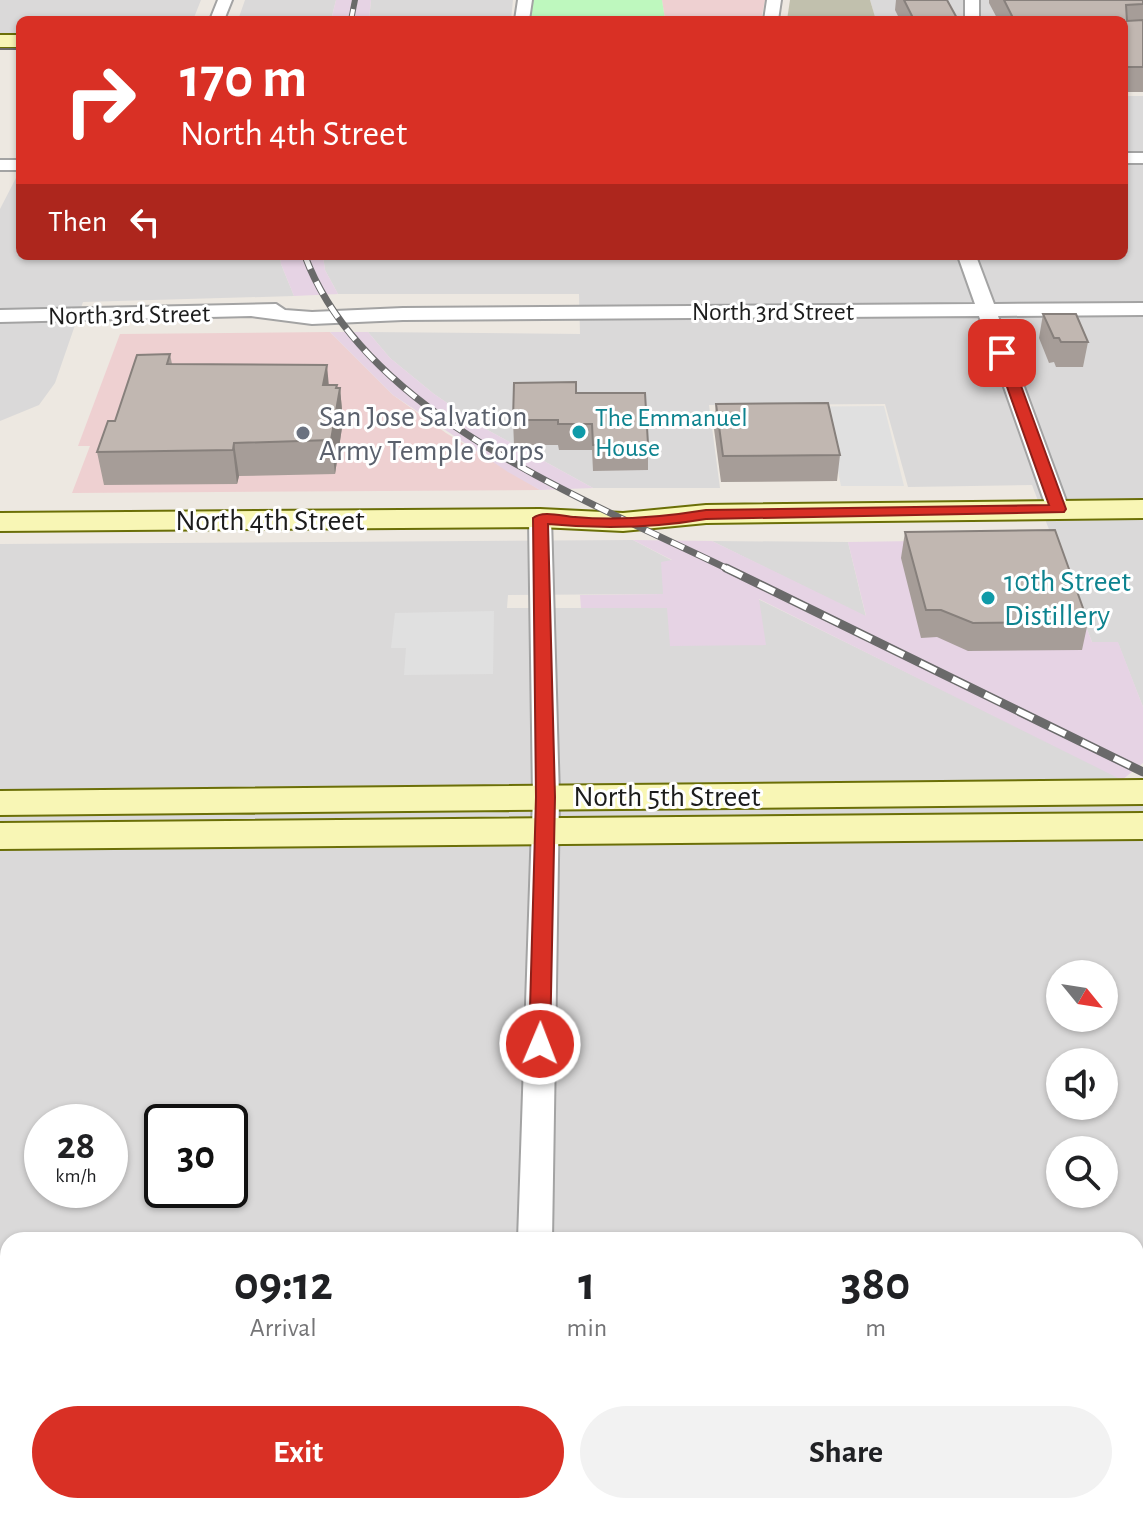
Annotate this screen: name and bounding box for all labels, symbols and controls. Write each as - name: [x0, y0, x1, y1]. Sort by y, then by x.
- icon: right: [48, 48, 152, 152]
- text: 170 m: [180, 51, 307, 107]
- text: North 4th Street: [180, 116, 407, 152]
- icon: left: [123, 200, 167, 244]
- text: Then: [48, 207, 107, 237]
- street label: North 3rd Street: [692, 299, 854, 325]
- street label: North 3rd Street: [48, 301, 210, 329]
- pin: [968, 319, 1036, 387]
- icon: arrive: [980, 331, 1024, 375]
- place label: San Jose Salvation Army Temple Corps: [319, 402, 544, 466]
- place label: The Emmanuel House: [595, 405, 748, 461]
- marker: The Emmanuel House: [570, 423, 588, 441]
- marker: San Jose Salvation Army Temple Corps: [294, 424, 312, 442]
- street label: North 4th Street: [175, 506, 365, 536]
- place label: 10th Street Distillery: [1004, 567, 1131, 631]
- marker: 10th Street Distillery: [979, 589, 997, 607]
- street label: North 5th Street: [573, 782, 761, 812]
- north arrow: [1046, 960, 1118, 1032]
- map controls: [1046, 960, 1118, 1208]
- position arrow: [498, 1002, 582, 1086]
- button: sound: [1046, 1048, 1118, 1120]
- speed limit sign: 30: [144, 1104, 248, 1208]
- text: 28: [57, 1126, 95, 1166]
- button: search: [1046, 1136, 1118, 1208]
- text: km/h: [55, 1166, 97, 1186]
- text: 09:12: [234, 1261, 333, 1309]
- text: 1: [578, 1261, 595, 1309]
- text: 380: [841, 1261, 910, 1309]
- text: Arrival: [250, 1315, 317, 1341]
- text: min: [567, 1315, 607, 1341]
- text: m: [865, 1315, 886, 1341]
- button: Exit: [32, 1406, 564, 1498]
- button: Share: [580, 1406, 1112, 1498]

